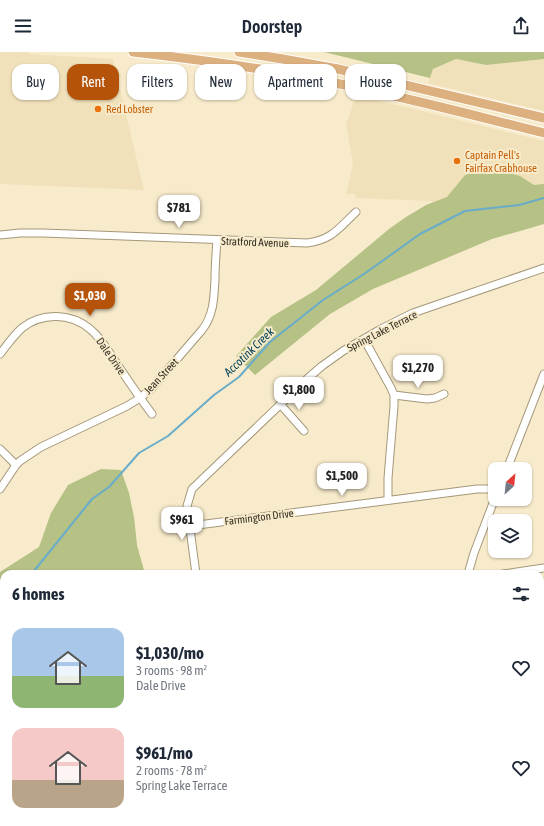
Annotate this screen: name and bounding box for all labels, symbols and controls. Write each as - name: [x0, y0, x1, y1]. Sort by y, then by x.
- icon: menu: [12, 15, 34, 37]
- icon: share: [510, 15, 532, 37]
- text: Doorstep: [242, 16, 302, 37]
- chip: Buy: [12, 64, 59, 100]
- chip: Rent: [67, 64, 119, 100]
- chip: Filters: [127, 64, 187, 100]
- chip: New: [195, 64, 246, 100]
- chip: Apartment: [254, 64, 337, 100]
- chip: House: [345, 64, 406, 100]
- place label: Red Lobster: [106, 103, 154, 115]
- marker: Red Lobster: [93, 104, 103, 114]
- place label: Captain Pell's Fairfax Crabhouse: [465, 149, 537, 174]
- marker: Captain Pell's Fairfax Crabhouse: [452, 156, 462, 166]
- pin: $781: [155, 195, 203, 229]
- text: $781: [167, 200, 191, 215]
- street label: Stratford Avenue: [221, 235, 289, 249]
- pin: $1,030: [57, 283, 123, 317]
- text: $1,030: [74, 288, 106, 303]
- street label: Spring Lake Terrace: [345, 308, 419, 354]
- water label: Accotink Creek: [220, 324, 277, 380]
- street label: Dale Drive: [94, 335, 128, 377]
- pin: $1,270: [385, 355, 451, 389]
- street label: Jean Street: [141, 356, 181, 396]
- text: $1,270: [402, 360, 434, 375]
- pin: $1,800: [266, 377, 332, 411]
- text: $1,800: [283, 382, 315, 397]
- north arrow: [488, 462, 532, 506]
- map controls: [488, 462, 532, 558]
- pin: $1,500: [309, 463, 375, 497]
- text: $1,500: [326, 468, 358, 483]
- pin: $961: [158, 507, 206, 541]
- street label: Farmington Drive: [224, 507, 294, 527]
- text: $961: [170, 512, 194, 527]
- button: layers: [488, 514, 532, 558]
- icon: filters: [510, 583, 532, 605]
- text: 6 homes: [12, 584, 65, 604]
- text: $1,030/mo: [136, 643, 204, 663]
- icon: home: [44, 644, 92, 692]
- icon: heart: [510, 657, 532, 679]
- text: 3 rooms · 98 m²: [136, 663, 207, 678]
- text: Dale Drive: [136, 678, 186, 693]
- text: $961/mo: [136, 743, 193, 763]
- icon: home: [44, 744, 92, 792]
- icon: heart: [510, 757, 532, 779]
- text: 2 rooms · 78 m²: [136, 763, 207, 778]
- text: Spring Lake Terrace: [136, 778, 227, 793]

